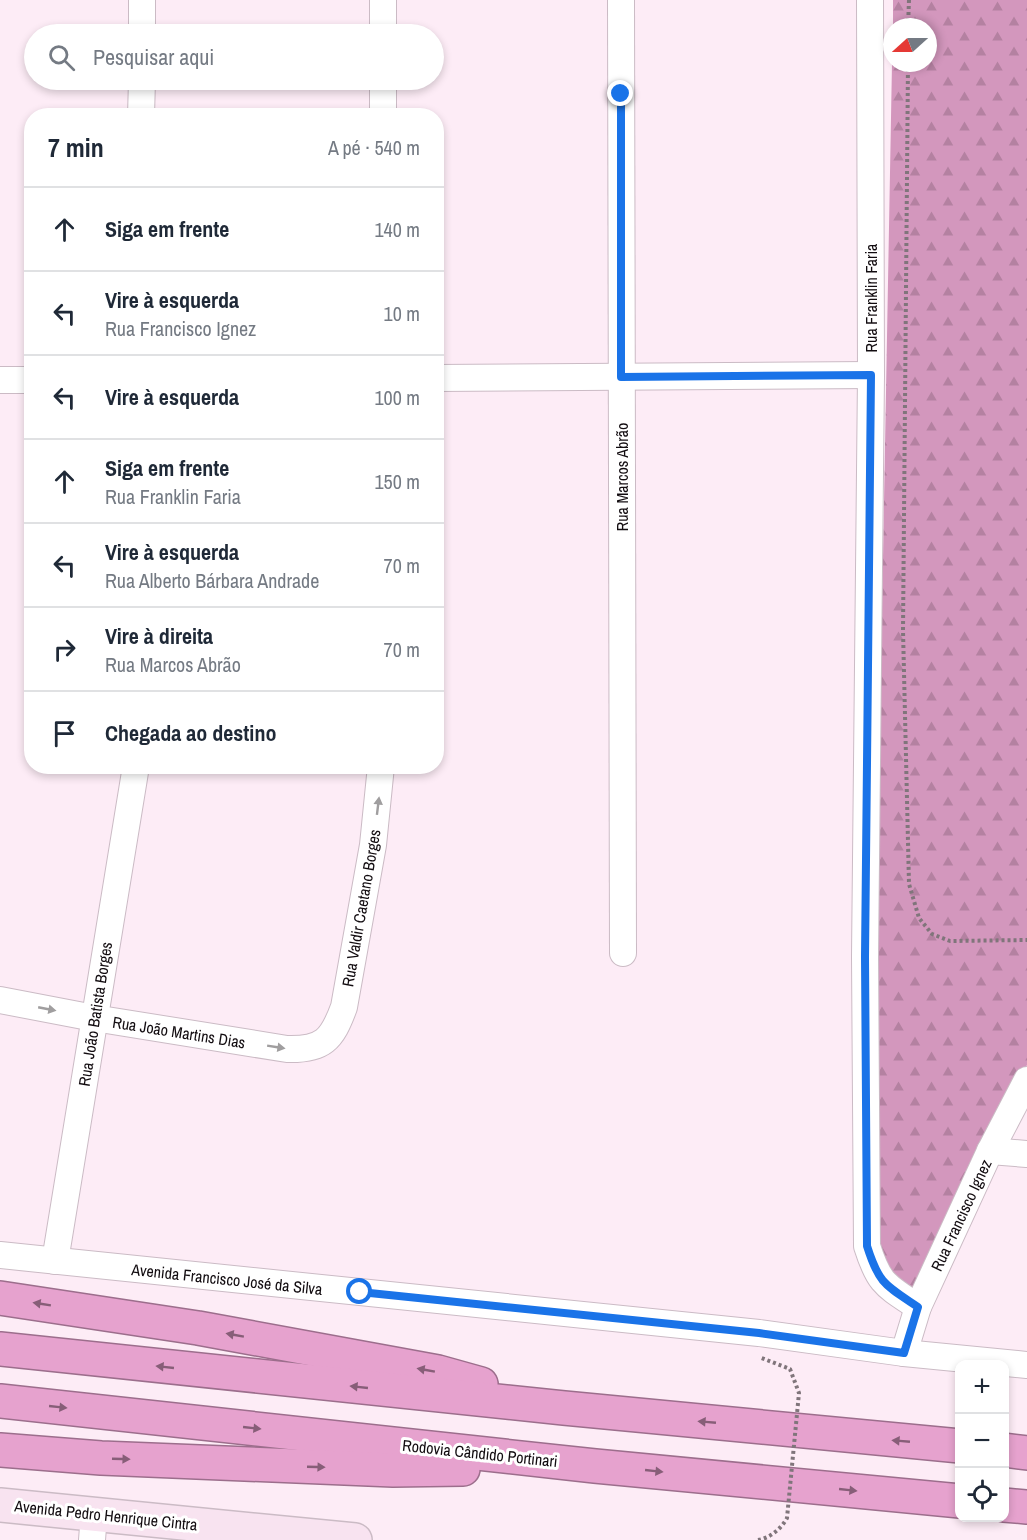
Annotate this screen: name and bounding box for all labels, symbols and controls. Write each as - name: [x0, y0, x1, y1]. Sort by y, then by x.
- north arrow: [883, 18, 937, 72]
- search box: [24, 24, 444, 90]
- icon: search: [45, 41, 78, 74]
- text: Pesquisar aqui: [93, 42, 214, 72]
- route end: [607, 80, 633, 106]
- text: 7 min: [48, 130, 104, 165]
- text: A pé · 540 m: [328, 134, 420, 161]
- icon: ahead: [48, 213, 81, 246]
- text: Siga em frente: [105, 214, 229, 244]
- text: 140 m: [374, 216, 420, 243]
- street label: Rua Franklin Faria: [860, 243, 882, 352]
- text: Vire à esquerda: [105, 285, 239, 315]
- icon: left: [48, 297, 81, 330]
- text: 10 m: [384, 300, 420, 327]
- text: Rua Francisco Ignez: [105, 315, 256, 342]
- icon: left: [48, 381, 81, 414]
- text: Vire à esquerda: [105, 382, 239, 412]
- text: 100 m: [374, 384, 420, 411]
- street label: Rua Marcos Abrão: [611, 423, 633, 531]
- text: Siga em frente: [105, 453, 229, 483]
- icon: ahead: [48, 465, 81, 498]
- text: 150 m: [374, 468, 420, 495]
- text: Rua Franklin Faria: [105, 483, 241, 510]
- text: Vire à esquerda: [105, 537, 239, 567]
- icon: left: [48, 549, 81, 582]
- text: 70 m: [384, 552, 420, 579]
- text: Rua Alberto Bárbara Andrade: [105, 567, 319, 594]
- text: Vire à direita: [105, 621, 213, 651]
- icon: right: [48, 633, 81, 666]
- text: 70 m: [384, 636, 420, 663]
- text: Rua Marcos Abrão: [105, 651, 241, 678]
- icon: arrive: [48, 717, 81, 750]
- text: Chegada ao destino: [105, 718, 276, 748]
- one-way arrow: [373, 796, 382, 815]
- street label: Rua Valdir Caetano Borges: [336, 828, 386, 988]
- street label: Rua João Batista Borges: [73, 940, 117, 1088]
- one-way arrow: [38, 1005, 57, 1014]
- street label: Rua João Martins Dias: [111, 1011, 247, 1053]
- one-way arrow: [267, 1043, 286, 1052]
- street label: Rua Francisco Ignez: [925, 1155, 997, 1275]
- street label: Avenida Francisco José da Silva: [130, 1258, 324, 1300]
- route start: [346, 1278, 372, 1304]
- one-way arrow: [32, 1300, 51, 1309]
- one-way arrow: [225, 1330, 244, 1339]
- map controls: [955, 1360, 1009, 1522]
- button: +: [955, 1360, 1009, 1414]
- one-way arrow: [156, 1362, 175, 1371]
- one-way arrow: [417, 1365, 436, 1374]
- one-way arrow: [350, 1382, 369, 1392]
- one-way arrow: [49, 1403, 68, 1412]
- button: −: [955, 1414, 1009, 1468]
- one-way arrow: [698, 1417, 717, 1427]
- one-way arrow: [243, 1424, 262, 1433]
- street label: Rodovia Cândido Portinari: [401, 1434, 559, 1472]
- one-way arrow: [892, 1436, 911, 1446]
- one-way arrow: [112, 1454, 131, 1464]
- one-way arrow: [306, 1462, 325, 1472]
- one-way arrow: [644, 1466, 663, 1476]
- button: locate: [955, 1468, 1009, 1522]
- one-way arrow: [838, 1485, 857, 1495]
- street label: Avenida Pedro Henrique Cintra: [13, 1494, 199, 1536]

